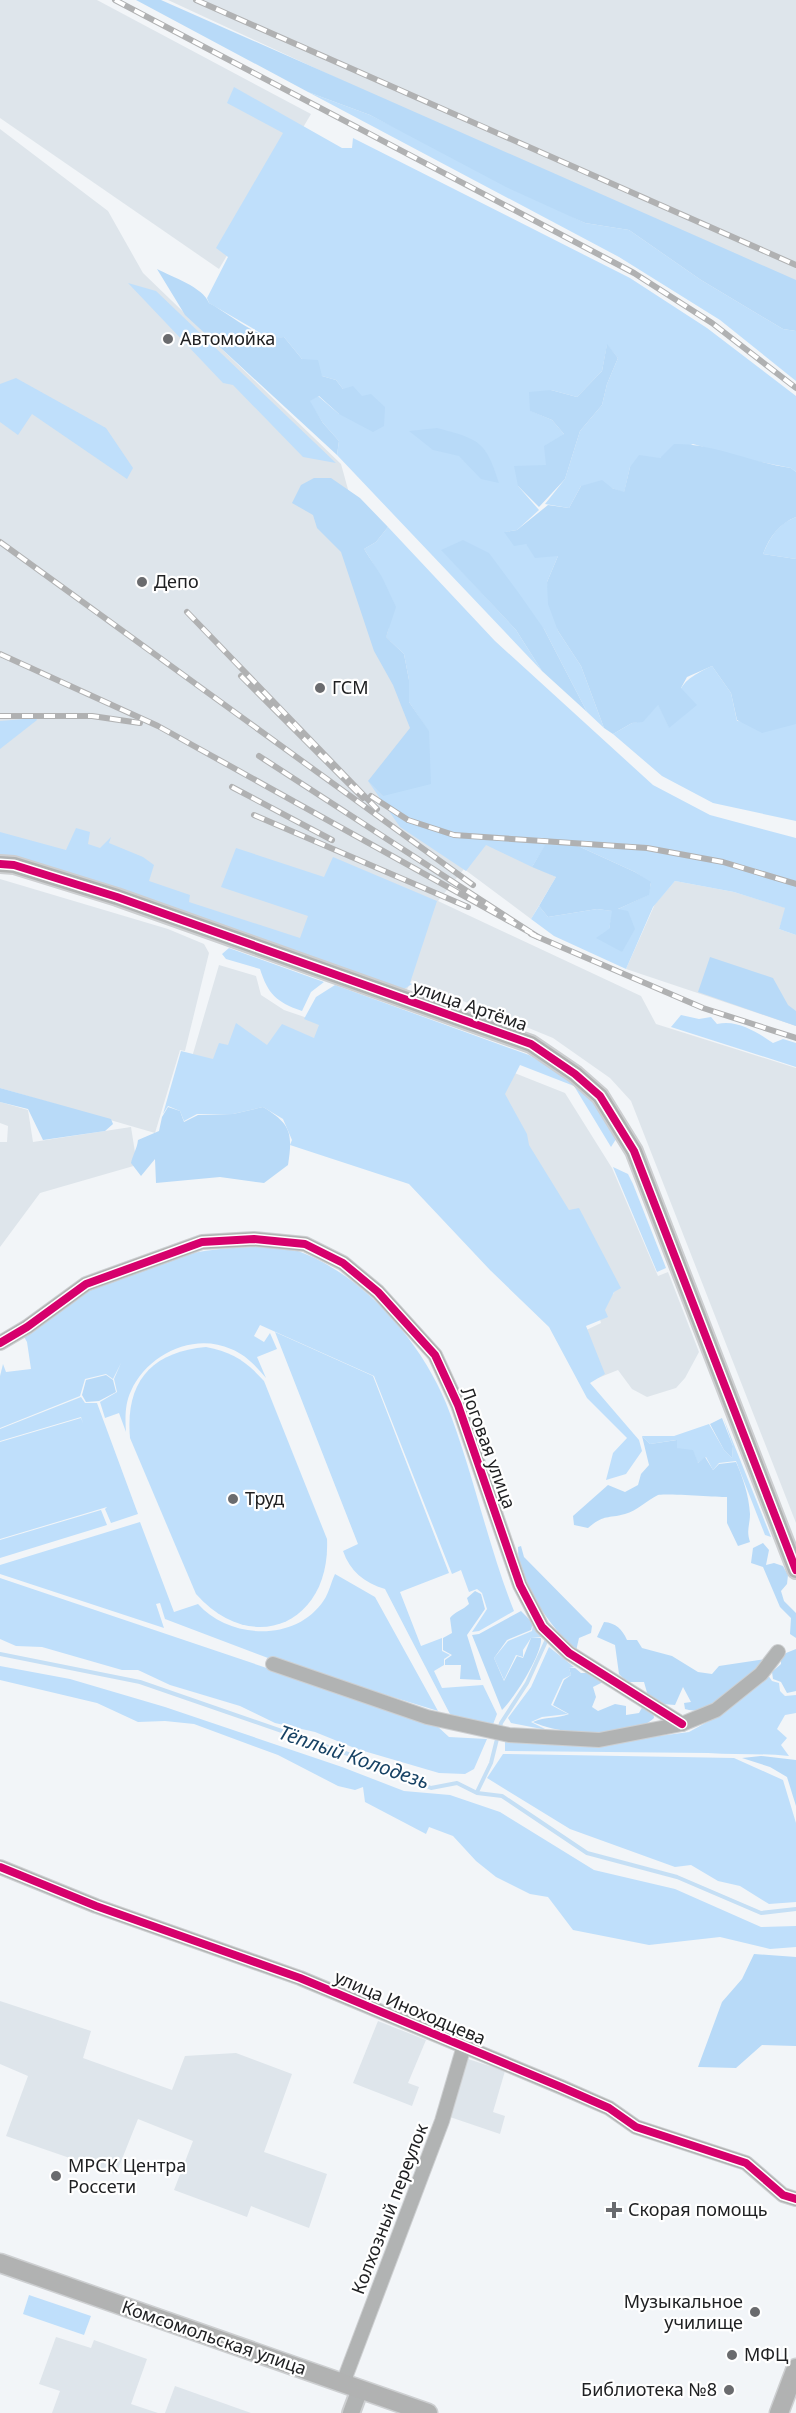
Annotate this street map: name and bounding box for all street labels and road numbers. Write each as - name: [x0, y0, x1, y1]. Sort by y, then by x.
- street label: улица Артёма: [410, 974, 531, 1036]
- street label: Логовая улица: [456, 1383, 522, 1512]
- street label: улица Иноходцева: [331, 1964, 490, 2050]
- street label: Колхозный переулок: [345, 2119, 433, 2298]
- street label: Комсомольская улица: [119, 2294, 310, 2380]

